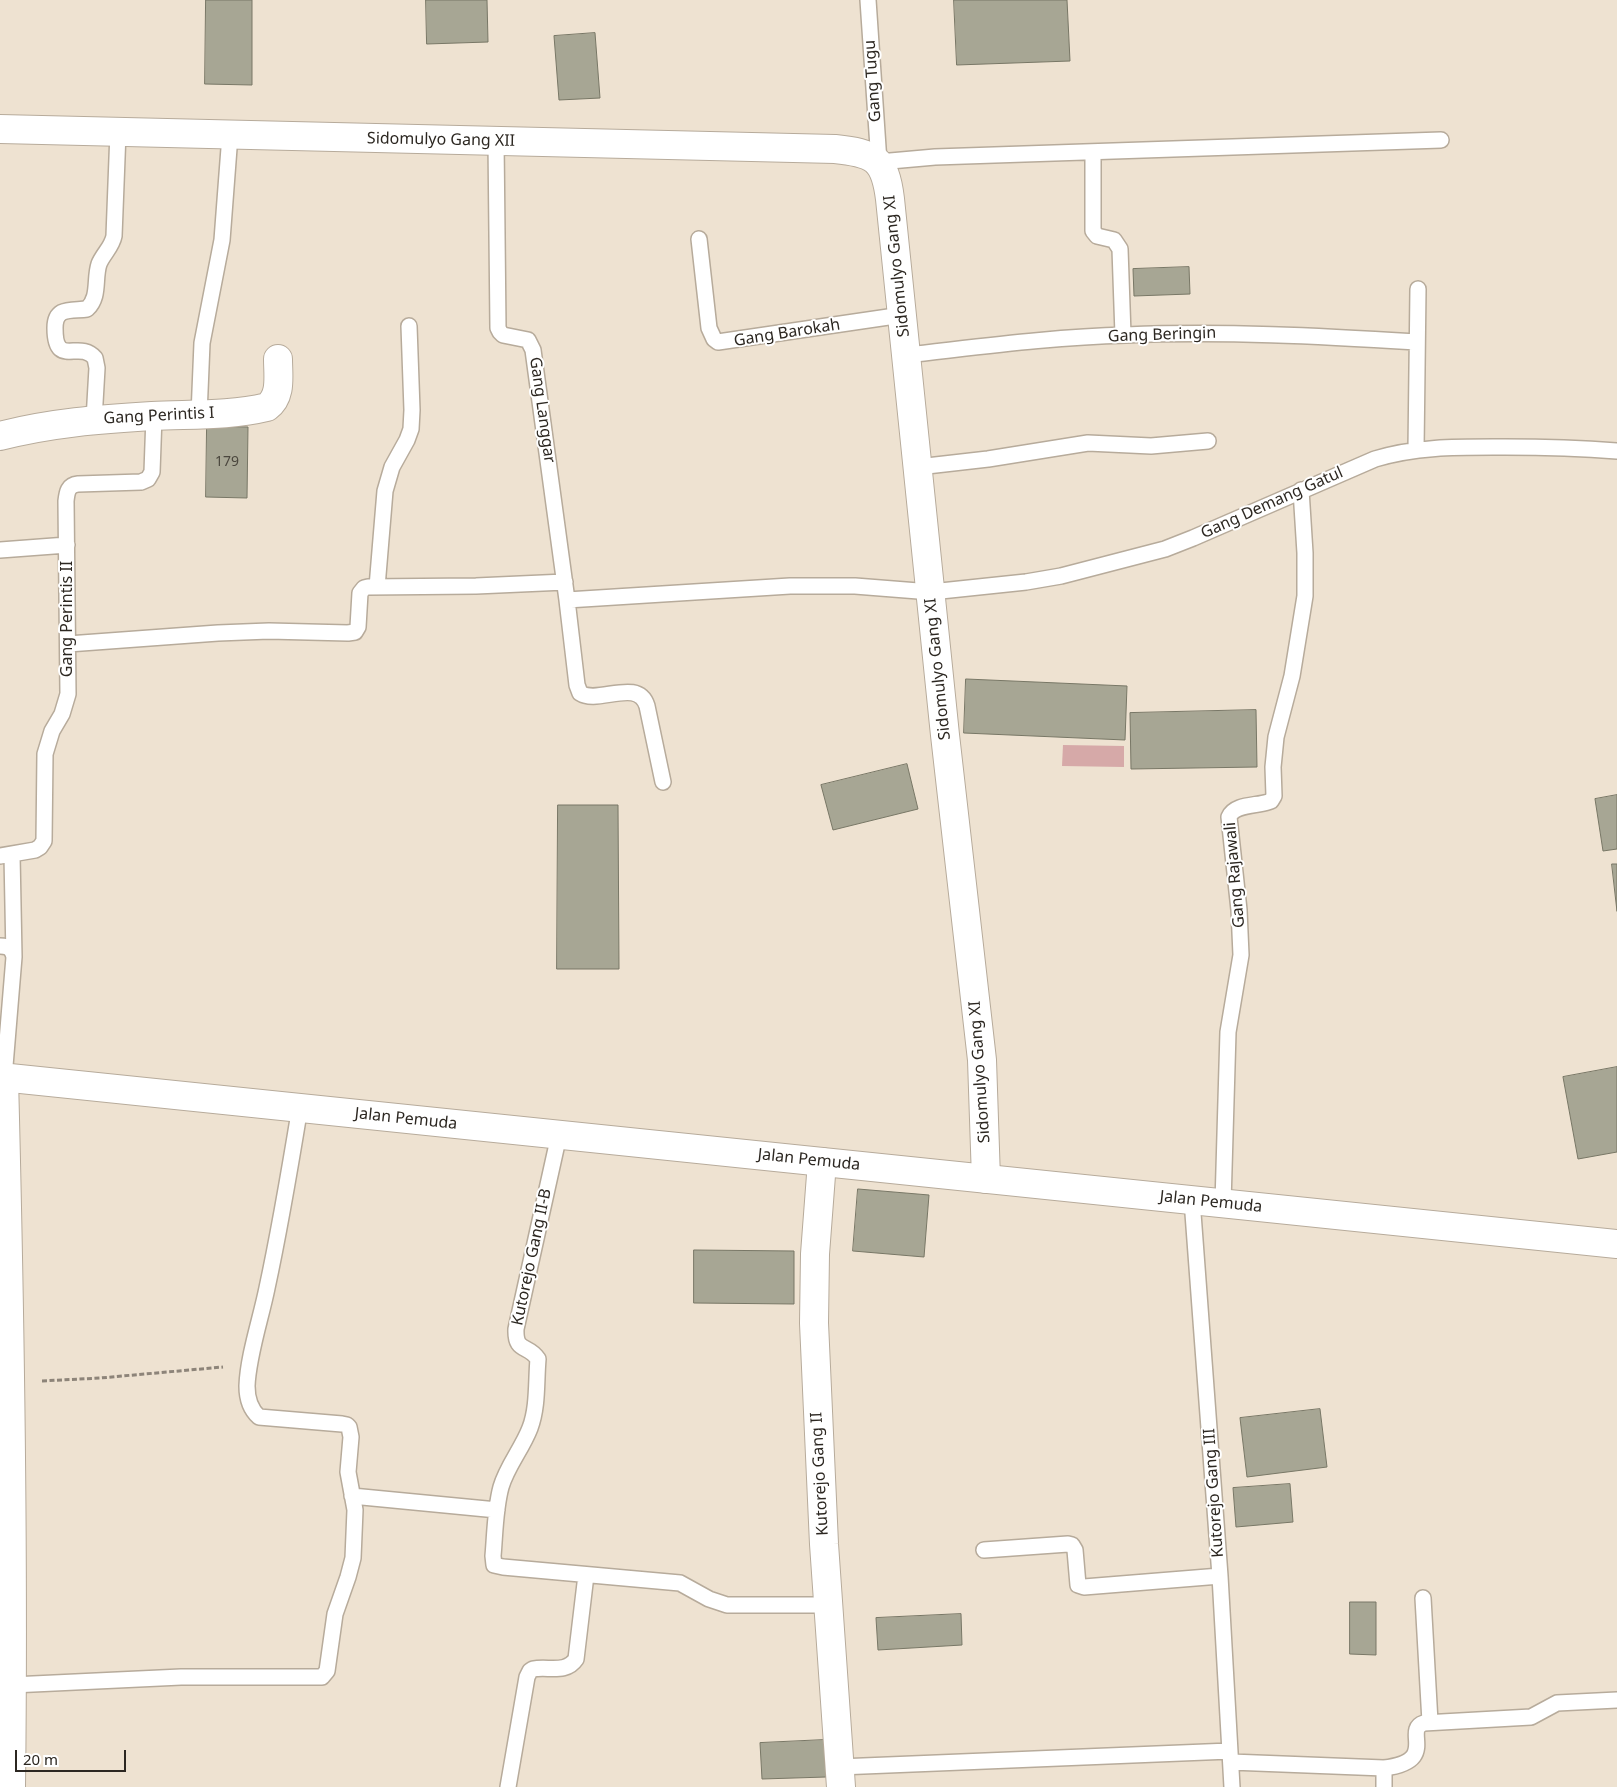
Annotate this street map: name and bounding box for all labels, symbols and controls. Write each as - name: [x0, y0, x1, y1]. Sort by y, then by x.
- street label: Gang Tugu: [861, 39, 885, 123]
- street label: Sidomulyo Gang XII: [367, 129, 515, 151]
- street label: Sidomulyo Gang XI: [880, 194, 914, 338]
- street label: Gang Barokah: [733, 315, 841, 351]
- street label: Gang Beringin: [1107, 324, 1217, 346]
- street label: Gang Langgar: [525, 356, 559, 464]
- street label: Gang Perintis I: [103, 404, 215, 428]
- house number: 179: [215, 454, 239, 470]
- street label: Gang Demang Gatul: [1198, 463, 1346, 543]
- street label: Gang Perintis II: [57, 561, 77, 677]
- street label: Sidomulyo Gang XI: [921, 597, 955, 741]
- street label: Gang Rajawali: [1221, 821, 1249, 929]
- street label: Sidomulyo Gang XI: [965, 1000, 995, 1144]
- street label: Jalan Pemuda: [354, 1104, 458, 1134]
- street label: Jalan Pemuda: [757, 1145, 861, 1175]
- street label: Kutorejo Gang II-B: [508, 1187, 556, 1327]
- street label: Jalan Pemuda: [1159, 1187, 1263, 1217]
- street label: Kutorejo Gang II: [807, 1412, 833, 1536]
- street label: Kutorejo Gang III: [1200, 1428, 1228, 1558]
- scale bar: [18, 1740, 129, 1772]
- text: 20 m: [23, 1749, 58, 1769]

